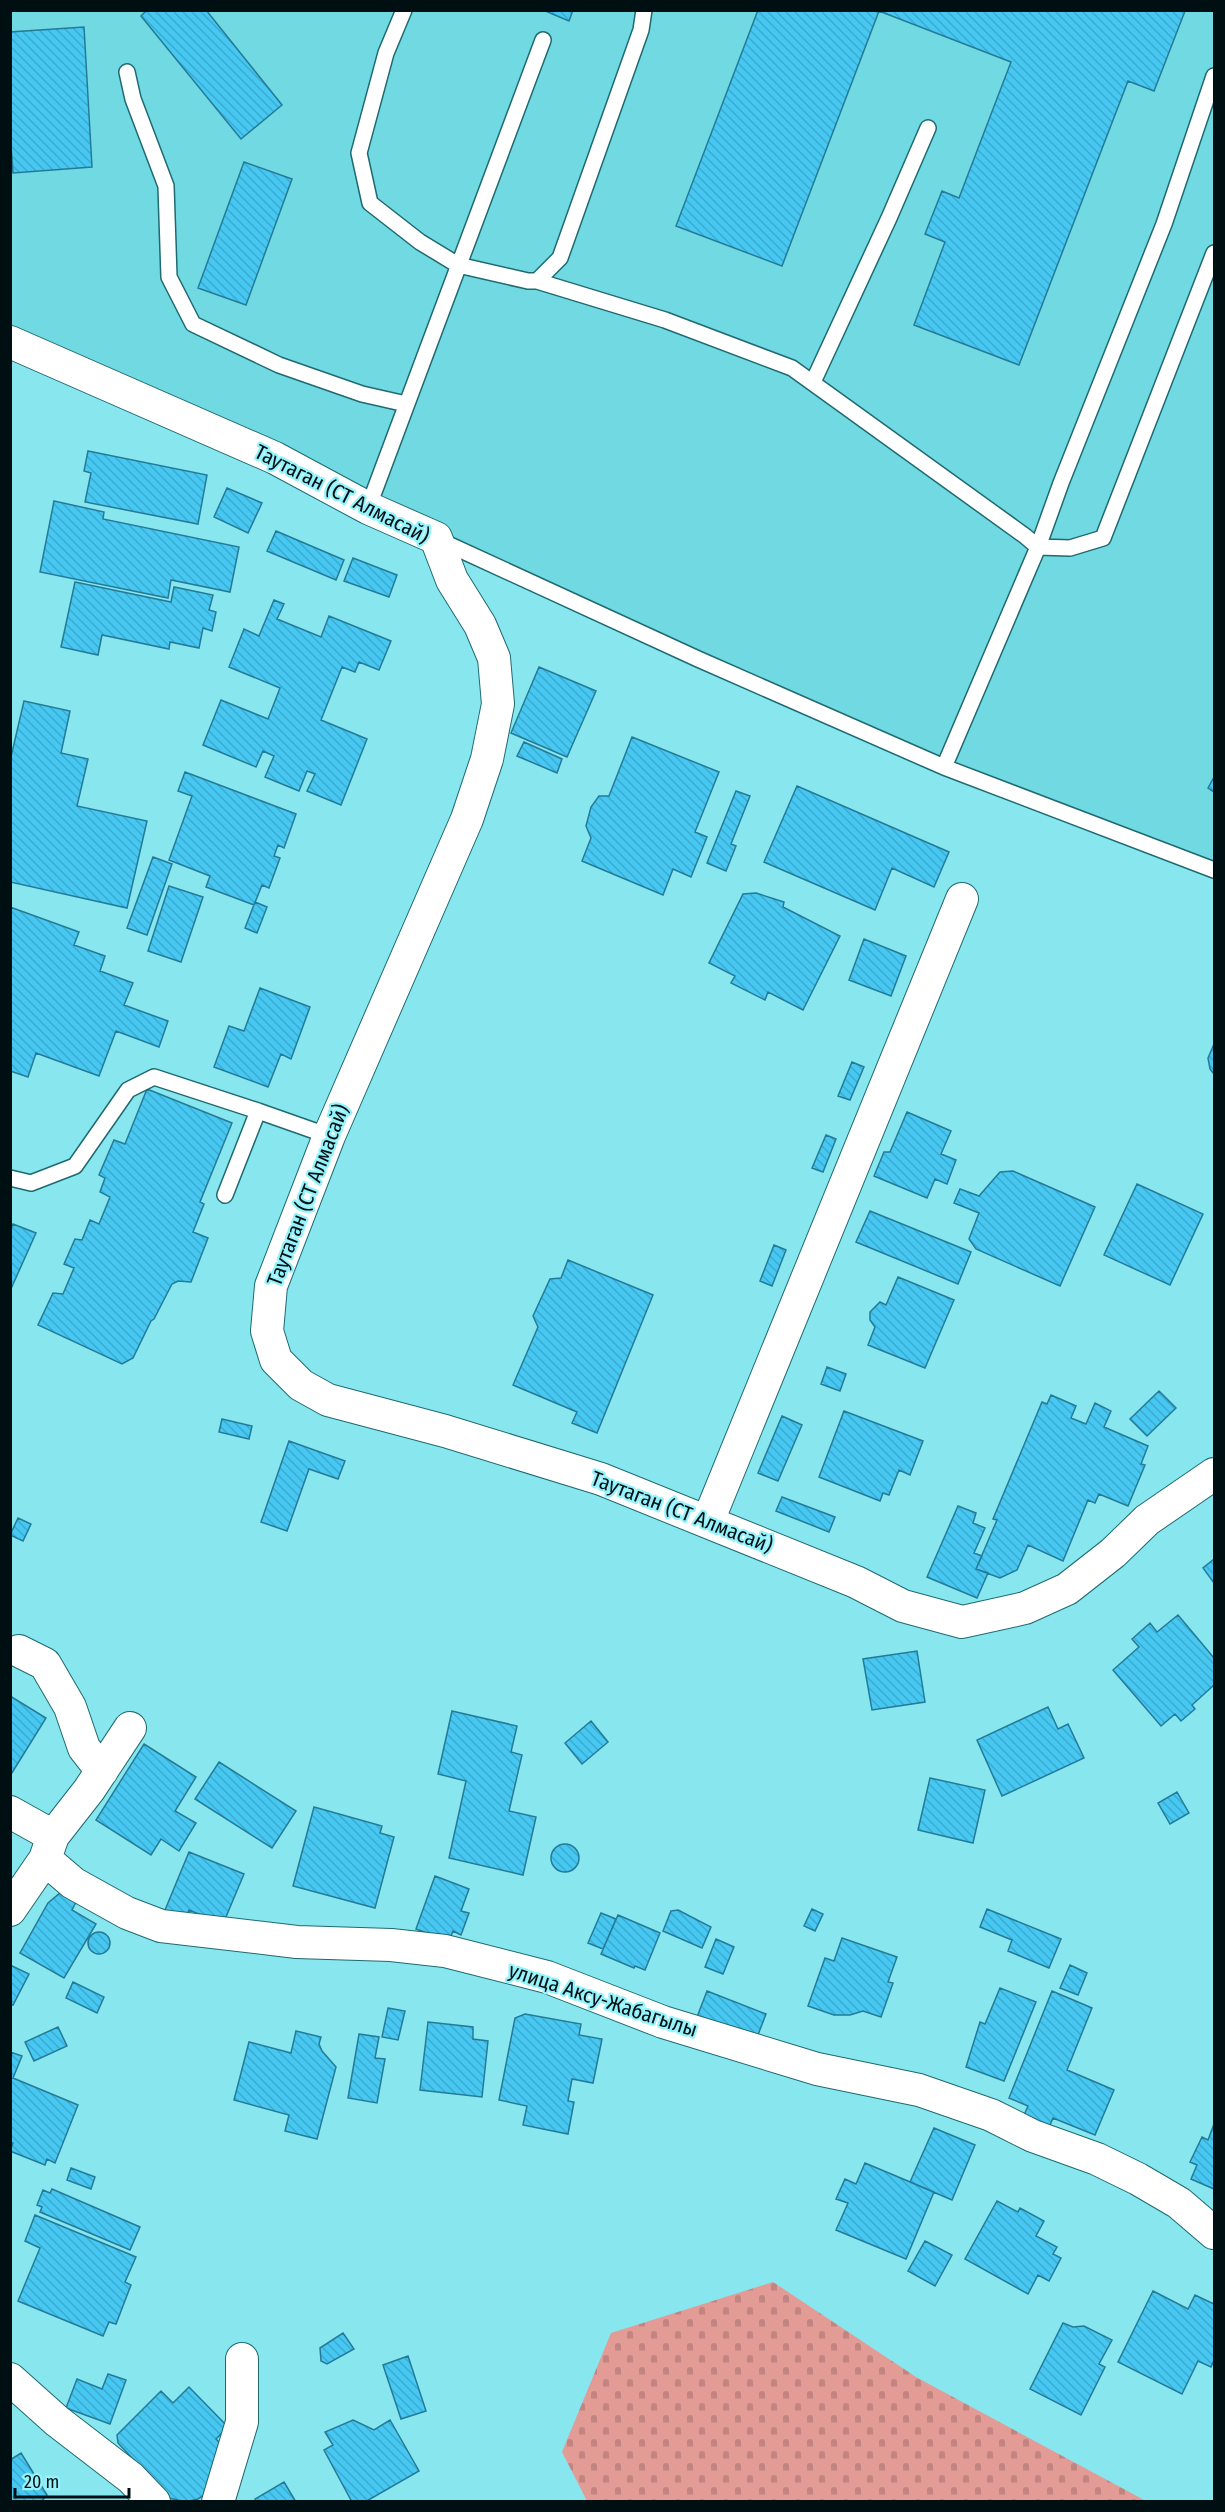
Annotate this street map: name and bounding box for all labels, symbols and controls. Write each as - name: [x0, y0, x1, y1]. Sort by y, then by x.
- street label: Таутаган (СТ Алмасай): [250, 439, 434, 549]
- street label: Таутаган (СТ Алмасай): [261, 1100, 355, 1290]
- street label: Таутаган (СТ Алмасай): [587, 1465, 777, 1559]
- street label: улица Аксу-Жабагылы: [505, 1957, 701, 2043]
- scale bar: [15, 2461, 129, 2499]
- text: 20 m: [24, 2471, 59, 2493]

